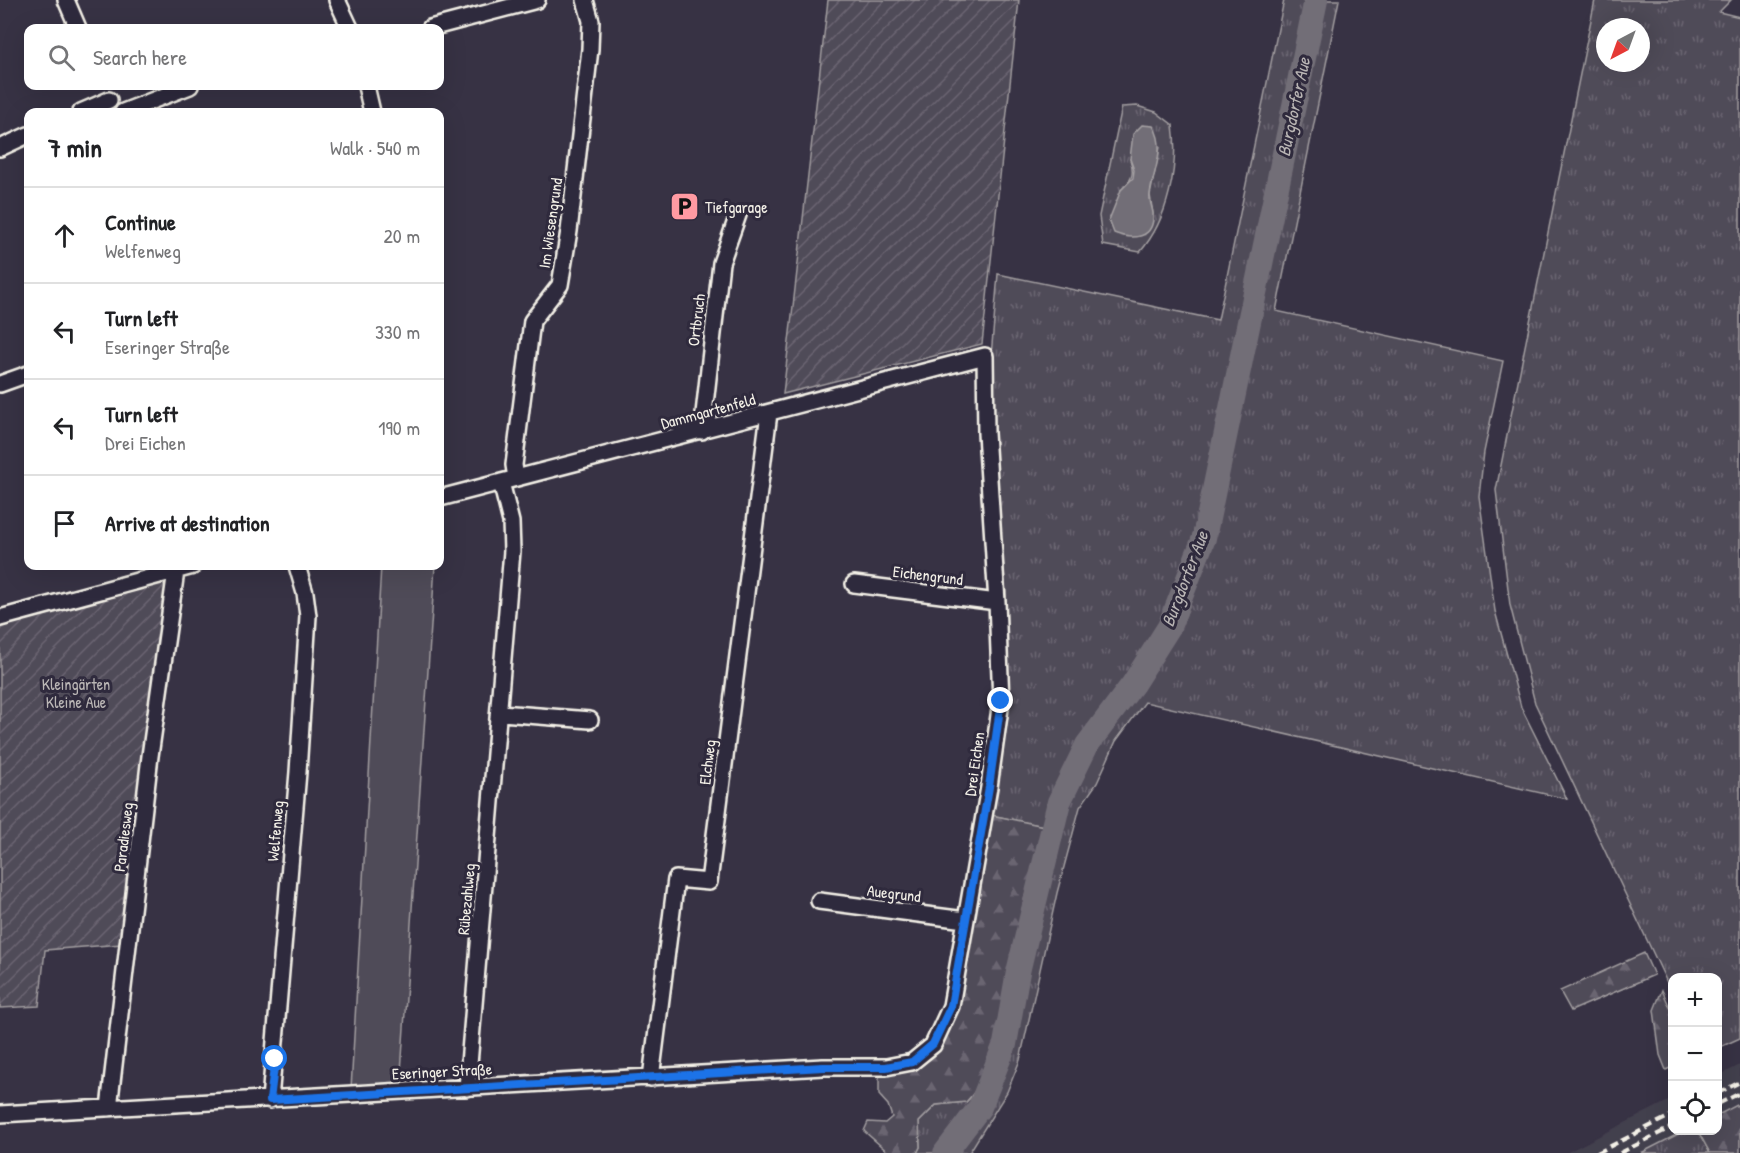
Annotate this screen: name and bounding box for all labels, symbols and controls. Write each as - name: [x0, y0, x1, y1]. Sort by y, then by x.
- north arrow: [1596, 18, 1650, 72]
- search box: [24, 24, 444, 90]
- icon: search: [45, 41, 78, 74]
- text: Search here: [93, 42, 187, 72]
- water label: Burgdorfer Aue: [1271, 54, 1316, 159]
- text: 7 min: [48, 130, 102, 165]
- text: Walk · 540 m: [330, 134, 420, 161]
- street label: Im Wiesengrund: [533, 176, 567, 270]
- parking icon: Tiefgarage: [668, 191, 700, 223]
- place label: Tiefgarage: [705, 196, 768, 218]
- text: Continue: [105, 207, 176, 237]
- icon: ahead: [48, 219, 81, 252]
- text: 20 m: [383, 222, 420, 249]
- text: Welfenweg: [105, 237, 181, 264]
- street label: Ortbruch: [682, 292, 710, 347]
- text: Turn left: [105, 303, 178, 333]
- icon: left: [48, 315, 81, 348]
- text: 330 m: [375, 318, 420, 345]
- text: Eseringer Straße: [105, 333, 230, 360]
- street label: Dammgartenfeld: [658, 388, 758, 434]
- text: Turn left: [105, 399, 178, 429]
- icon: left: [48, 411, 81, 444]
- text: 190 m: [378, 414, 420, 441]
- text: Drei Eichen: [105, 429, 186, 456]
- icon: arrive: [48, 507, 81, 540]
- text: Arrive at destination: [105, 508, 270, 538]
- water label: Burgdorfer Aue: [1155, 527, 1214, 630]
- street label: Eichengrund: [892, 560, 964, 590]
- park label: Kleingärten Kleine Aue: [42, 673, 110, 713]
- route end: [987, 687, 1013, 713]
- street label: Drei Eichen: [959, 730, 989, 798]
- street label: Elchweg: [693, 738, 721, 786]
- street label: Welfenweg: [261, 800, 289, 862]
- street label: Paradiesweg: [108, 801, 138, 873]
- street label: Rübezahlweg: [452, 862, 480, 936]
- street label: Auegrund: [866, 879, 922, 907]
- map controls: [1668, 973, 1722, 1135]
- button: +: [1668, 973, 1722, 1027]
- button: −: [1668, 1027, 1722, 1081]
- route start: [261, 1045, 287, 1071]
- street label: Eseringer Straße: [391, 1057, 493, 1085]
- button: locate: [1668, 1081, 1722, 1135]

